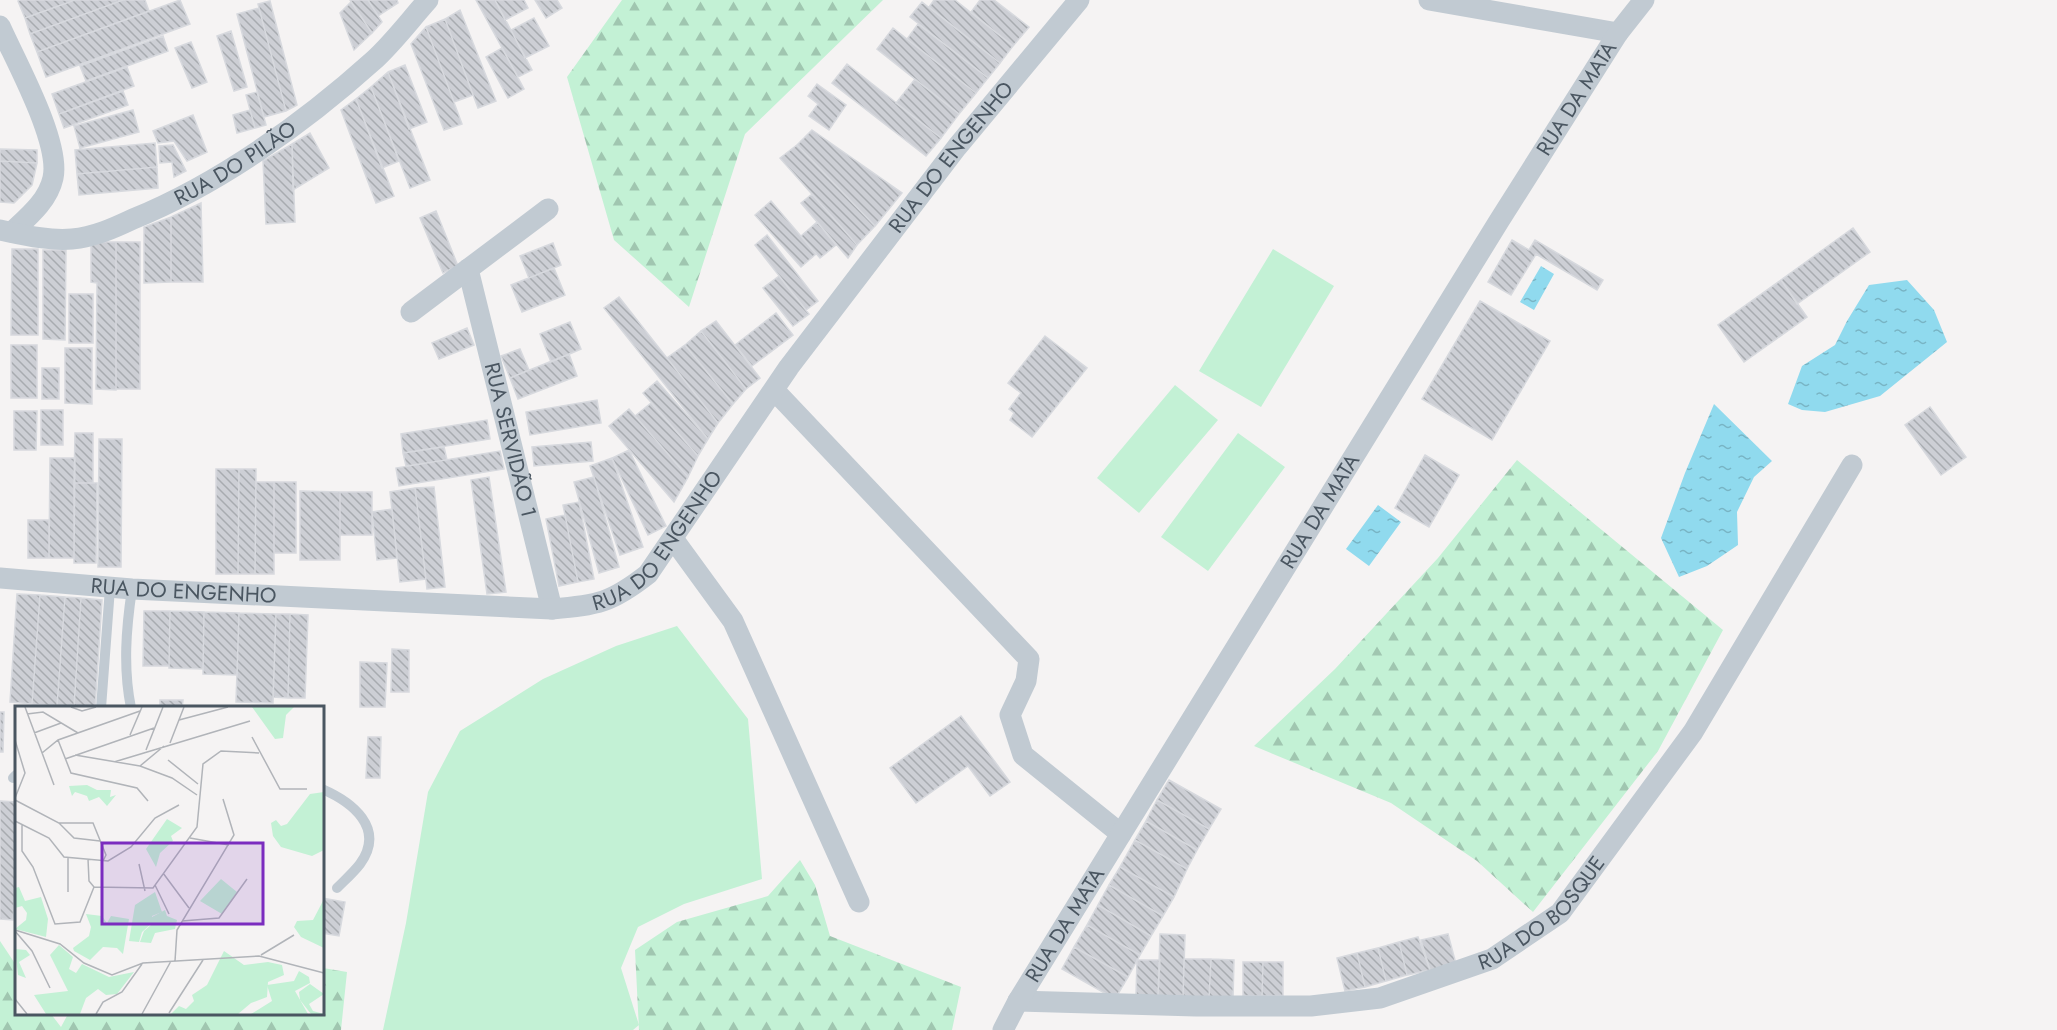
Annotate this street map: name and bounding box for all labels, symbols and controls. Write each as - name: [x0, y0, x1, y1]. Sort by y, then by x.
- street label: RUA DA MATA: [1529, 36, 1624, 161]
- street label: RUA DO ENGENHO: [882, 75, 1020, 239]
- street label: RUA DO PILÃO: [169, 114, 302, 213]
- street label: RUA SERVIDÃO 1: [477, 359, 544, 520]
- street label: RUA DA MATA: [1273, 448, 1367, 574]
- street label: RUA DO ENGENHO: [589, 464, 729, 618]
- street label: RUA DO ENGENHO: [90, 571, 277, 611]
- inset map: [15, 706, 324, 1015]
- street label: RUA DO BOSQUE: [1474, 850, 1612, 978]
- street label: RUA DA MATA: [1018, 862, 1112, 988]

